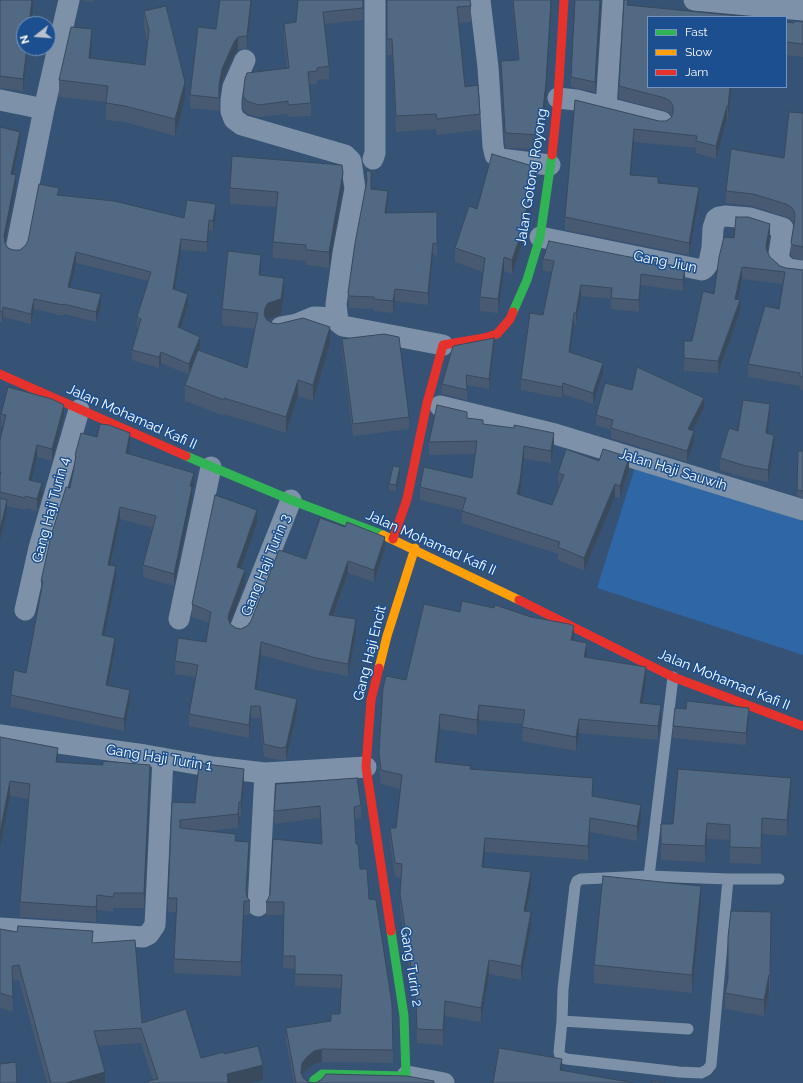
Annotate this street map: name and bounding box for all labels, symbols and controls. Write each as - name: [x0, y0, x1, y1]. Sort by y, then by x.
- north arrow: [16, 16, 56, 56]
- legend: [647, 16, 787, 88]
- text: Fast: [685, 25, 708, 39]
- text: N: [18, 33, 32, 45]
- text: Slow: [685, 45, 712, 59]
- text: Jam: [685, 65, 708, 79]
- street label: Jalan Gotong Royong: [513, 107, 551, 247]
- street label: Gang Jiun: [632, 248, 698, 276]
- street label: Jalan Mohamad Kafi II: [64, 381, 200, 453]
- street label: Jalan Haji Sauwih: [617, 446, 729, 494]
- street label: Gang Haji Turin 4: [29, 455, 73, 565]
- street label: Jalan Mohamad Kafi II: [363, 507, 499, 579]
- street label: Gang Haji Turin 3: [238, 512, 294, 618]
- street label: Gang Haji Encit: [350, 604, 390, 702]
- street label: Jalan Mohamad Kafi II: [656, 646, 792, 714]
- street label: Gang Haji Turin 1: [105, 741, 213, 775]
- street label: Gang Turin 2: [396, 926, 426, 1008]

